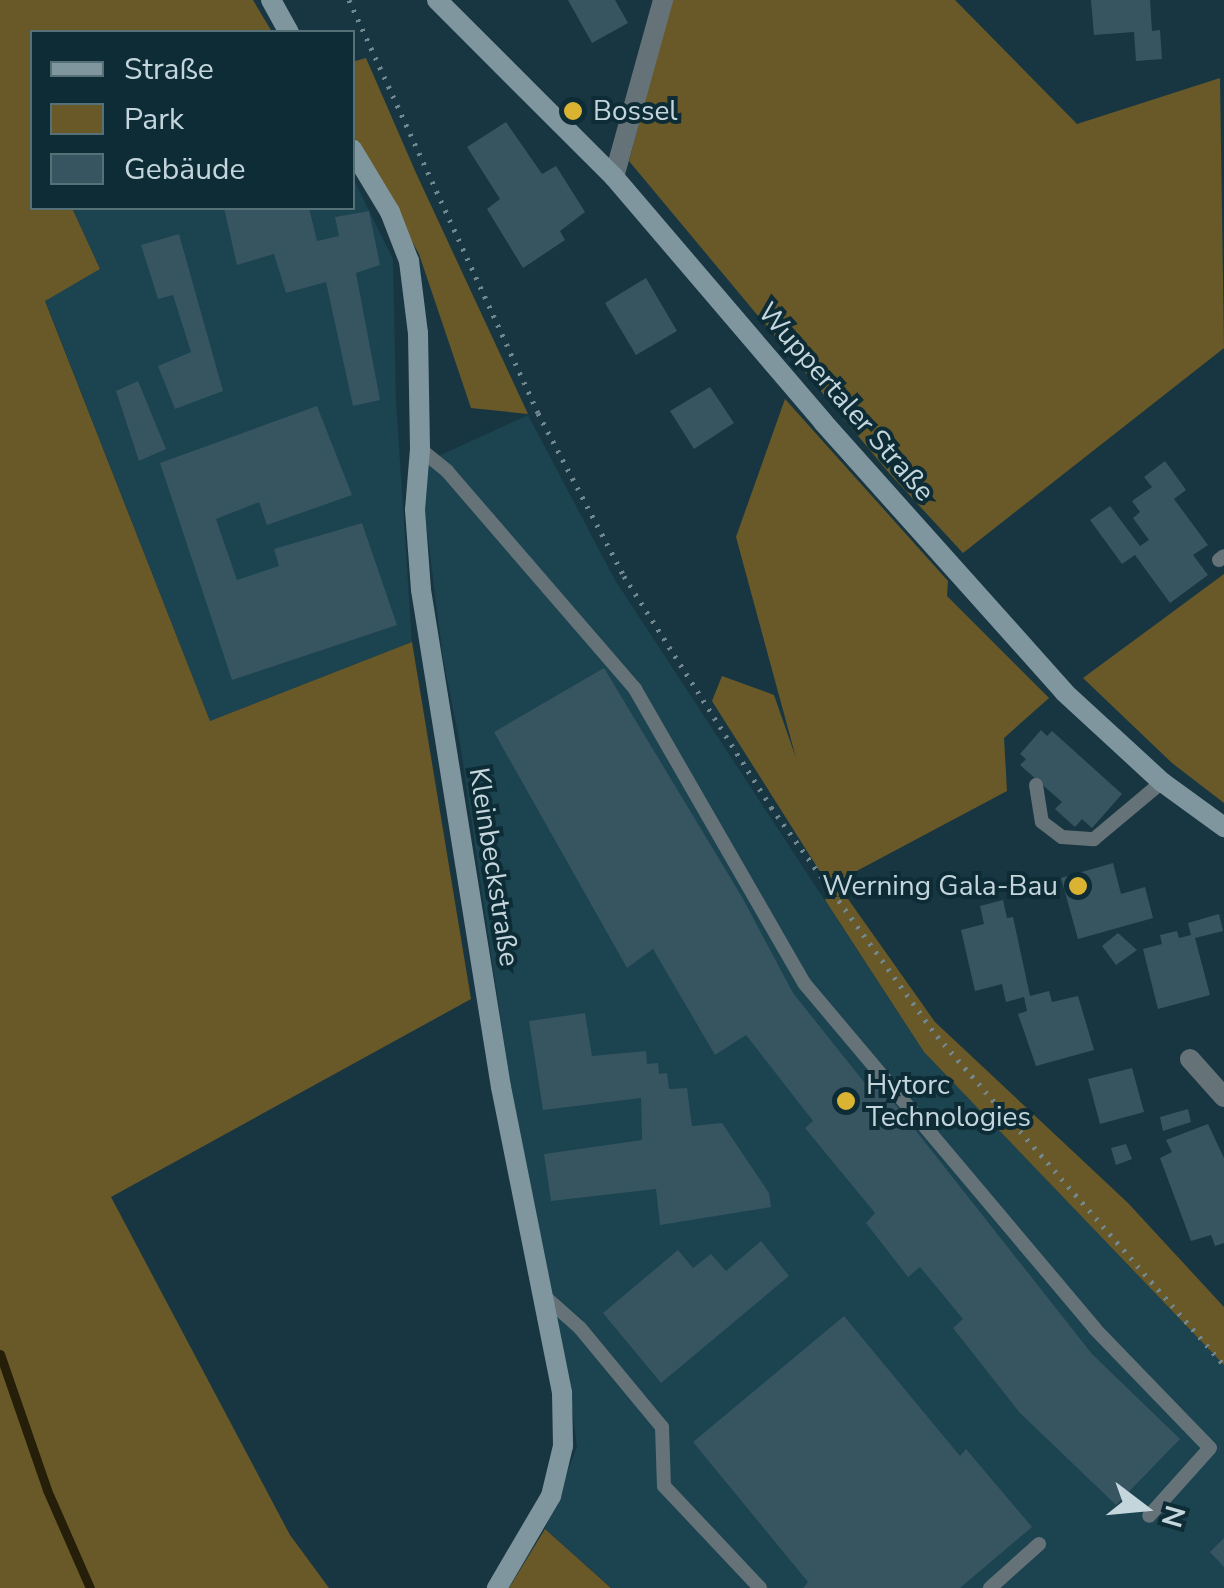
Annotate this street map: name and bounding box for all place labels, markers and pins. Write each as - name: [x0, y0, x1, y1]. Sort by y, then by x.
- place label: Bossel: [593, 94, 678, 128]
- marker: Bossel: [562, 100, 584, 122]
- place label: Werning Gala-Bau: [822, 869, 1058, 903]
- marker: Werning Gala-Bau: [1067, 875, 1089, 897]
- place label: Hytorc Technologies: [866, 1068, 1031, 1134]
- marker: Hytorc Technologies: [835, 1090, 857, 1112]

